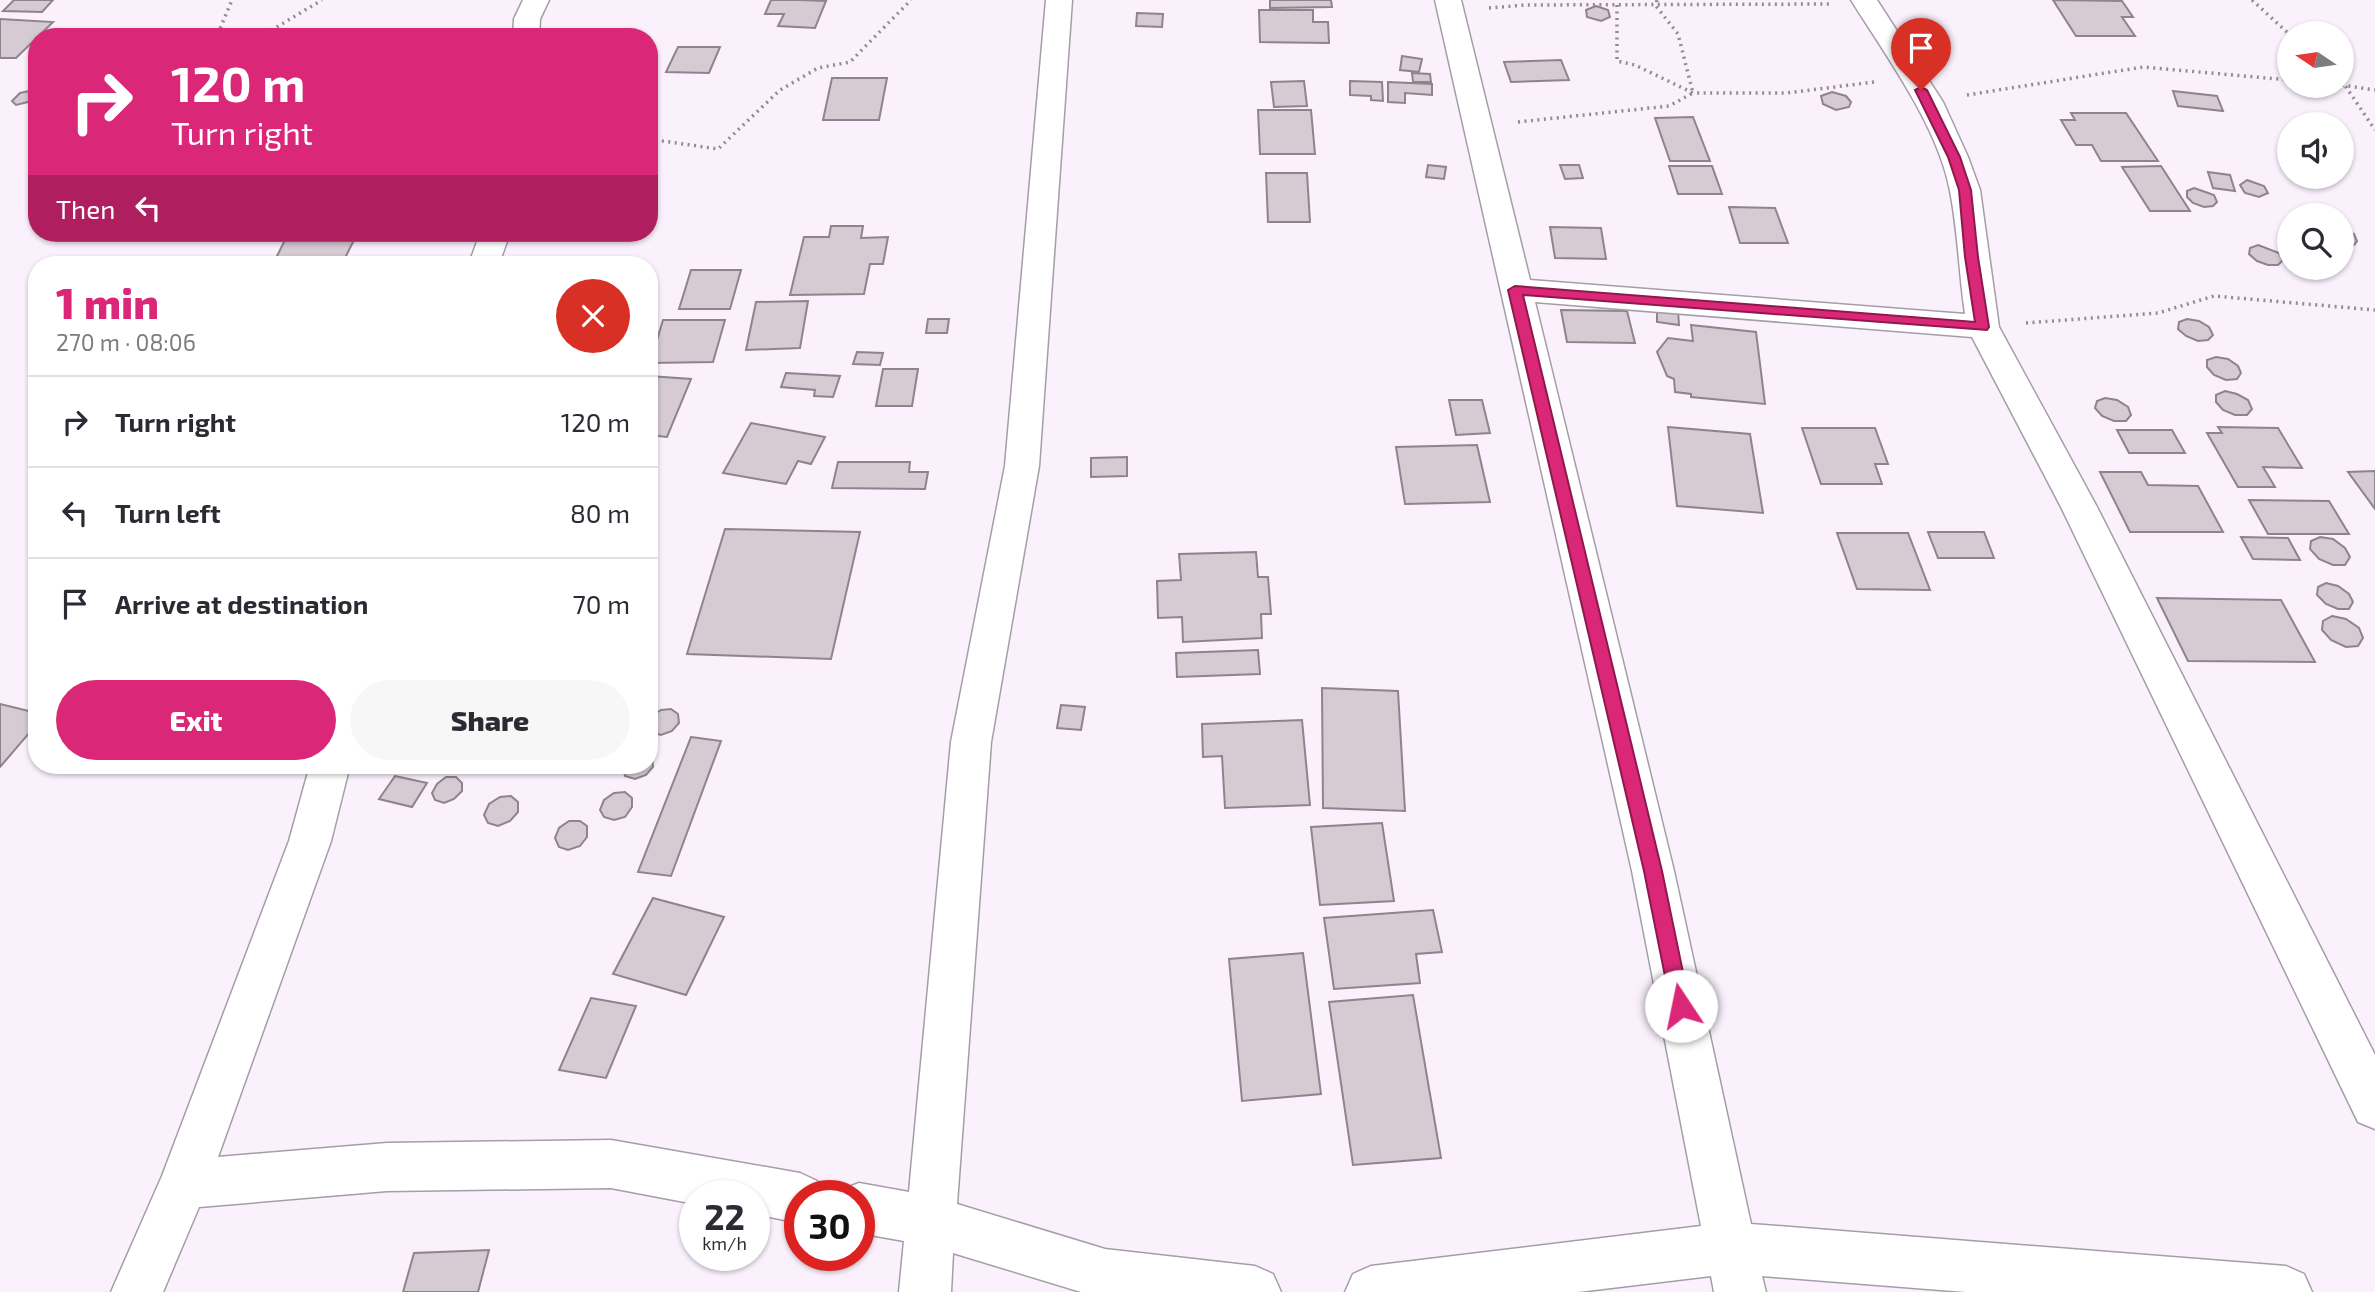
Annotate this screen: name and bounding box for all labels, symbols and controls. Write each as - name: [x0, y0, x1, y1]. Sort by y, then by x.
- pin: [1891, 18, 1951, 90]
- north arrow: [2277, 21, 2354, 98]
- map controls: [2277, 21, 2354, 280]
- icon: arrive: [1902, 29, 1940, 67]
- text: 120 m: [171, 53, 305, 112]
- icon: right: [56, 56, 147, 147]
- button: sound: [2277, 112, 2354, 189]
- text: Turn right: [171, 113, 313, 151]
- icon: left: [129, 189, 167, 227]
- text: Then: [56, 193, 115, 224]
- button: search: [2277, 203, 2354, 280]
- text: 1 min: [56, 277, 159, 327]
- button: close: [556, 279, 630, 353]
- text: 270 m · 08:06: [56, 328, 196, 356]
- icon: right: [56, 403, 94, 441]
- text: Turn right: [115, 406, 236, 437]
- text: 120 m: [561, 406, 630, 437]
- icon: left: [56, 494, 94, 532]
- text: Turn left: [115, 497, 221, 528]
- text: 80 m: [570, 497, 630, 528]
- icon: arrive: [56, 585, 94, 623]
- text: Arrive at destination: [115, 588, 368, 619]
- text: 70 m: [572, 588, 630, 619]
- button: Exit: [56, 680, 336, 760]
- button: Share: [350, 680, 630, 760]
- position arrow: [1644, 969, 1718, 1043]
- speed limit sign: 30: [784, 1180, 875, 1271]
- text: 22: [704, 1195, 745, 1237]
- text: km/h: [702, 1232, 747, 1254]

